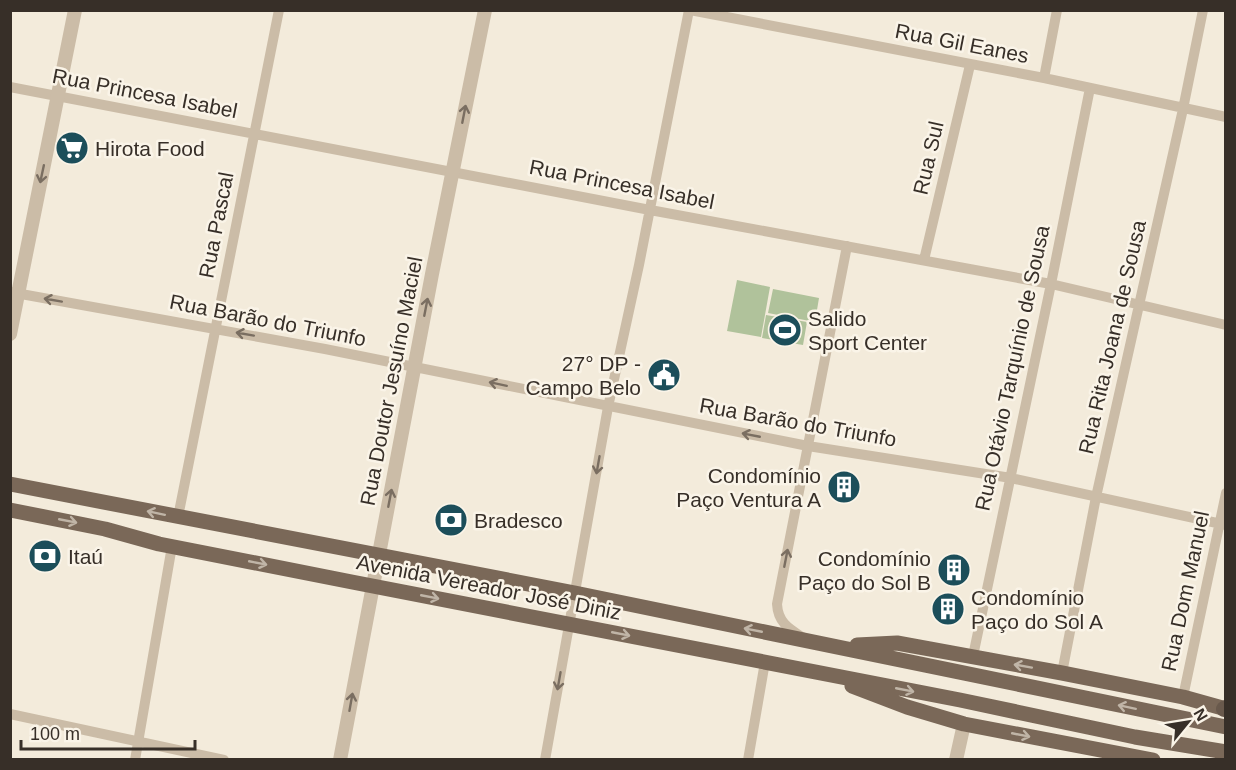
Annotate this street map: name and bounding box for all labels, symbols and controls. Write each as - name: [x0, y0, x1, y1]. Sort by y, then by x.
- street label: Rua Gil Eanes: [893, 19, 1031, 67]
- street label: Rua Princesa Isabel: [51, 64, 239, 122]
- one-way arrow: [459, 105, 470, 124]
- street label: Rua Sul: [908, 119, 948, 197]
- supermarket icon: Hirota Food: [54, 130, 90, 166]
- place label: Hirota Food: [95, 137, 205, 160]
- street label: Rua Princesa Isabel: [528, 155, 716, 213]
- one-way arrow: [36, 164, 48, 183]
- street label: Rua Pascal: [194, 170, 238, 280]
- street label: Rua Rita Joana de Sousa: [1074, 218, 1150, 456]
- street label: Rua Otávio Tarquínio de Sousa: [970, 223, 1054, 513]
- street label: Rua Doutor Jesuíno Maciel: [356, 254, 426, 508]
- street label: Rua Barão do Triunfo: [168, 290, 368, 350]
- one-way arrow: [44, 294, 63, 305]
- one-way arrow: [421, 297, 432, 317]
- place label: Salido Sport Center: [808, 307, 927, 354]
- sports icon: Salido Sport Center: [767, 312, 803, 348]
- one-way arrow: [236, 329, 255, 340]
- place label: 27° DP - Campo Belo: [525, 352, 641, 399]
- public building icon: 27° DP - Campo Belo: [646, 357, 682, 393]
- one-way arrow: [489, 378, 508, 389]
- street label: Rua Barão do Triunfo: [698, 393, 898, 451]
- one-way arrow: [742, 429, 761, 440]
- one-way arrow: [592, 454, 603, 474]
- place label: Condomínio Paço Ventura A: [676, 464, 821, 511]
- building icon: Condomínio Paço Ventura A: [826, 469, 862, 505]
- one-way arrow: [385, 489, 396, 509]
- bank icon: Bradesco: [433, 502, 469, 538]
- one-way arrow: [147, 507, 166, 518]
- place label: Bradesco: [474, 509, 563, 532]
- street label: Rua Dom Manuel: [1157, 509, 1213, 673]
- one-way arrow: [58, 516, 77, 528]
- bank icon: Itaú: [27, 538, 63, 574]
- place label: Itaú: [68, 545, 103, 568]
- place label: Condomínio Paço do Sol B: [798, 547, 931, 594]
- one-way arrow: [781, 549, 792, 569]
- street label: Avenida Vereador José Diniz: [355, 550, 623, 624]
- building icon: Condomínio Paço do Sol B: [936, 552, 972, 588]
- one-way arrow: [248, 558, 268, 569]
- place label: Condomínio Paço do Sol A: [971, 586, 1103, 633]
- building icon: Condomínio Paço do Sol A: [930, 591, 966, 627]
- one-way arrow: [420, 592, 439, 603]
- one-way arrow: [744, 624, 763, 635]
- one-way arrow: [611, 629, 631, 640]
- one-way arrow: [1013, 660, 1033, 671]
- one-way arrow: [553, 671, 564, 691]
- one-way arrow: [895, 685, 914, 696]
- north arrow: [1158, 692, 1218, 752]
- one-way arrow: [346, 693, 357, 712]
- one-way arrow: [1118, 701, 1137, 712]
- text: N: [1190, 705, 1211, 724]
- scale bar: [21, 713, 195, 751]
- text: 100 m: [30, 724, 80, 744]
- one-way arrow: [1011, 729, 1030, 740]

